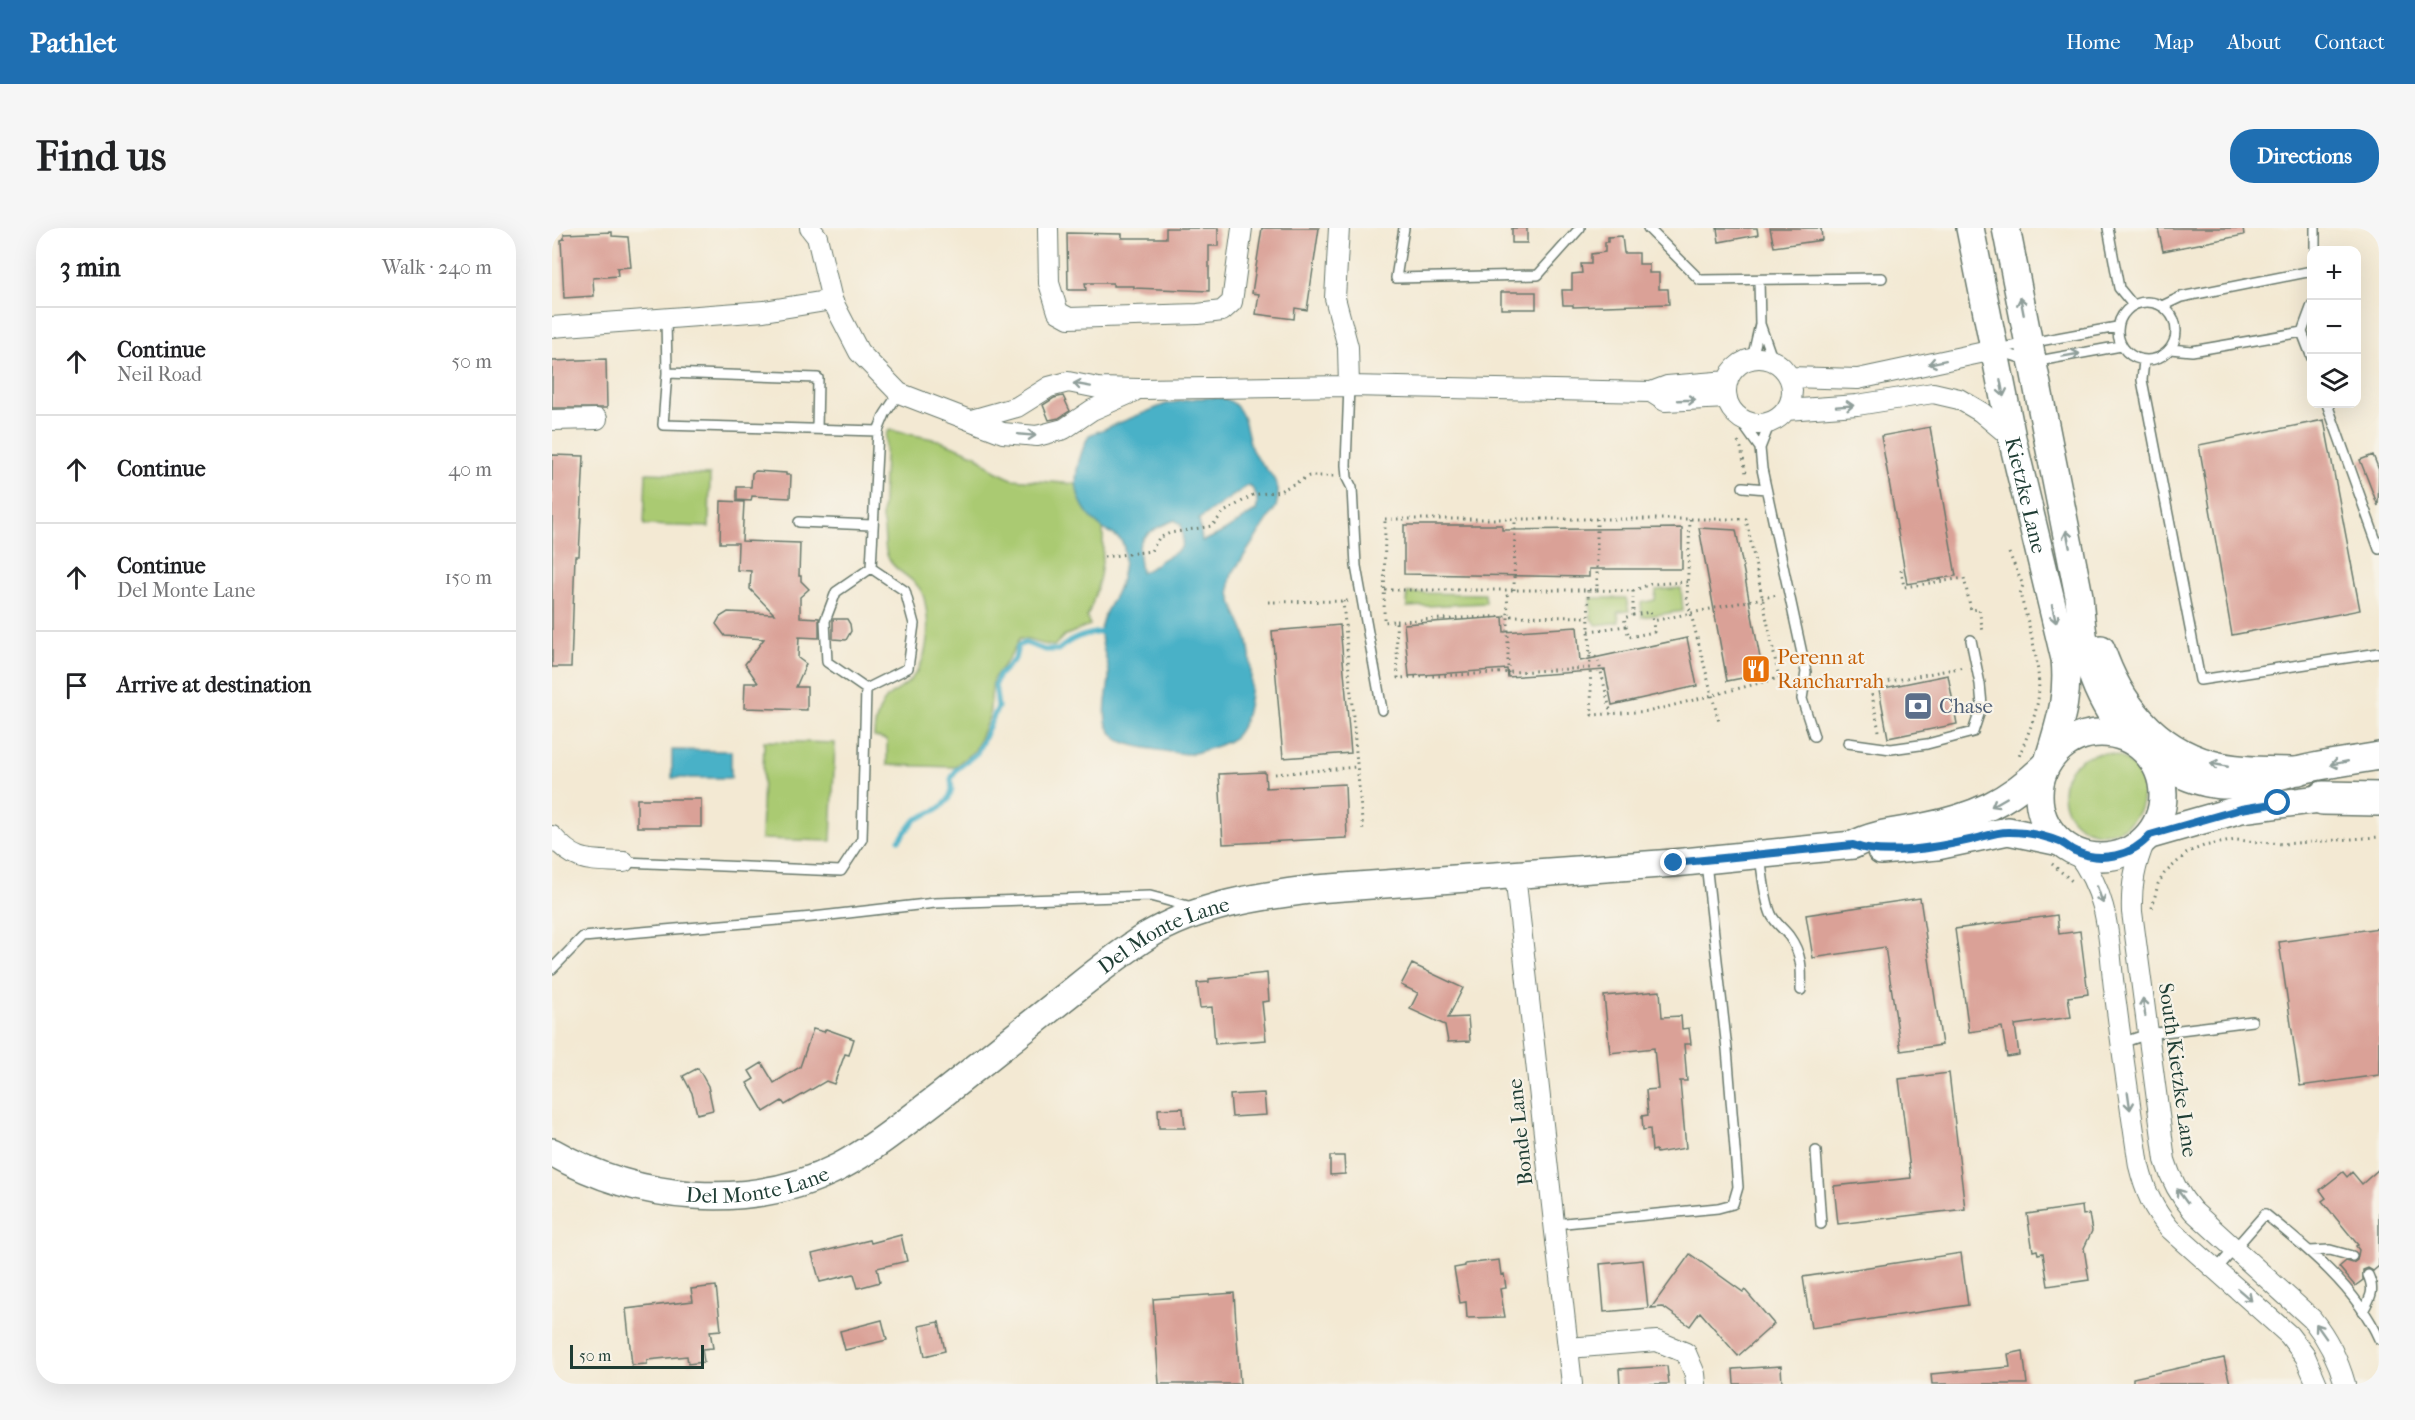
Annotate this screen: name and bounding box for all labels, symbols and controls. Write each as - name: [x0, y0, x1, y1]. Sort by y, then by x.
- text: Pathlet: [30, 26, 117, 59]
- text: Home: [2066, 30, 2121, 54]
- text: Map: [2154, 30, 2194, 54]
- text: About: [2227, 30, 2281, 54]
- text: Contact: [2314, 30, 2385, 54]
- button: Directions: [2230, 129, 2379, 183]
- text: Find us: [36, 132, 166, 181]
- map controls: [2307, 246, 2361, 408]
- button: +: [2307, 246, 2361, 300]
- text: 3 min: [60, 252, 121, 283]
- text: Walk · 240 m: [382, 256, 492, 279]
- one-way arrow: [2016, 297, 2027, 316]
- button: −: [2307, 300, 2361, 354]
- text: Continue: [117, 337, 206, 363]
- icon: ahead: [60, 345, 93, 378]
- one-way arrow: [2061, 349, 2080, 360]
- text: 50 m: [451, 350, 492, 373]
- button: layers: [2307, 354, 2361, 408]
- one-way arrow: [1928, 357, 1947, 368]
- text: Neil Road: [117, 363, 202, 386]
- one-way arrow: [1997, 378, 2008, 398]
- one-way arrow: [1072, 379, 1092, 390]
- one-way arrow: [1677, 395, 1697, 406]
- one-way arrow: [1834, 400, 1854, 411]
- one-way arrow: [1017, 430, 1037, 441]
- street label: Kietzke Lane: [2000, 435, 2051, 556]
- icon: ahead: [60, 453, 93, 486]
- text: Continue: [117, 456, 206, 482]
- text: 40 m: [448, 458, 492, 481]
- one-way arrow: [2062, 529, 2073, 549]
- text: Continue: [117, 553, 206, 579]
- icon: ahead: [60, 561, 93, 594]
- text: 150 m: [444, 566, 492, 589]
- text: Del Monte Lane: [117, 579, 256, 602]
- one-way arrow: [2049, 604, 2061, 623]
- place label: Perenn at Rancharrah: [1777, 645, 1885, 693]
- restaurant icon: Perenn at Rancharrah: [1740, 653, 1772, 685]
- icon: arrive: [60, 669, 93, 702]
- text: Arrive at destination: [117, 672, 311, 698]
- bank icon: Chase: [1902, 690, 1934, 722]
- place label: Chase: [1939, 694, 1993, 718]
- one-way arrow: [2329, 758, 2349, 769]
- one-way arrow: [2210, 759, 2230, 770]
- route start: [2264, 789, 2290, 815]
- one-way arrow: [1991, 796, 2008, 808]
- route end: [1660, 849, 1686, 875]
- one-way arrow: [2095, 885, 2106, 904]
- street label: Del Monte Lane: [1093, 892, 1232, 979]
- street label: South Kietzke Lane: [2154, 981, 2202, 1159]
- one-way arrow: [2138, 997, 2149, 1017]
- street label: Bonde Lane: [1502, 1077, 1538, 1187]
- one-way arrow: [2124, 1090, 2135, 1110]
- street label: Del Monte Lane: [685, 1161, 833, 1208]
- one-way arrow: [2175, 1189, 2188, 1205]
- one-way arrow: [2237, 1288, 2252, 1302]
- one-way arrow: [2315, 1324, 2327, 1340]
- scale bar: [570, 1342, 704, 1370]
- text: 50 m: [579, 1346, 611, 1365]

